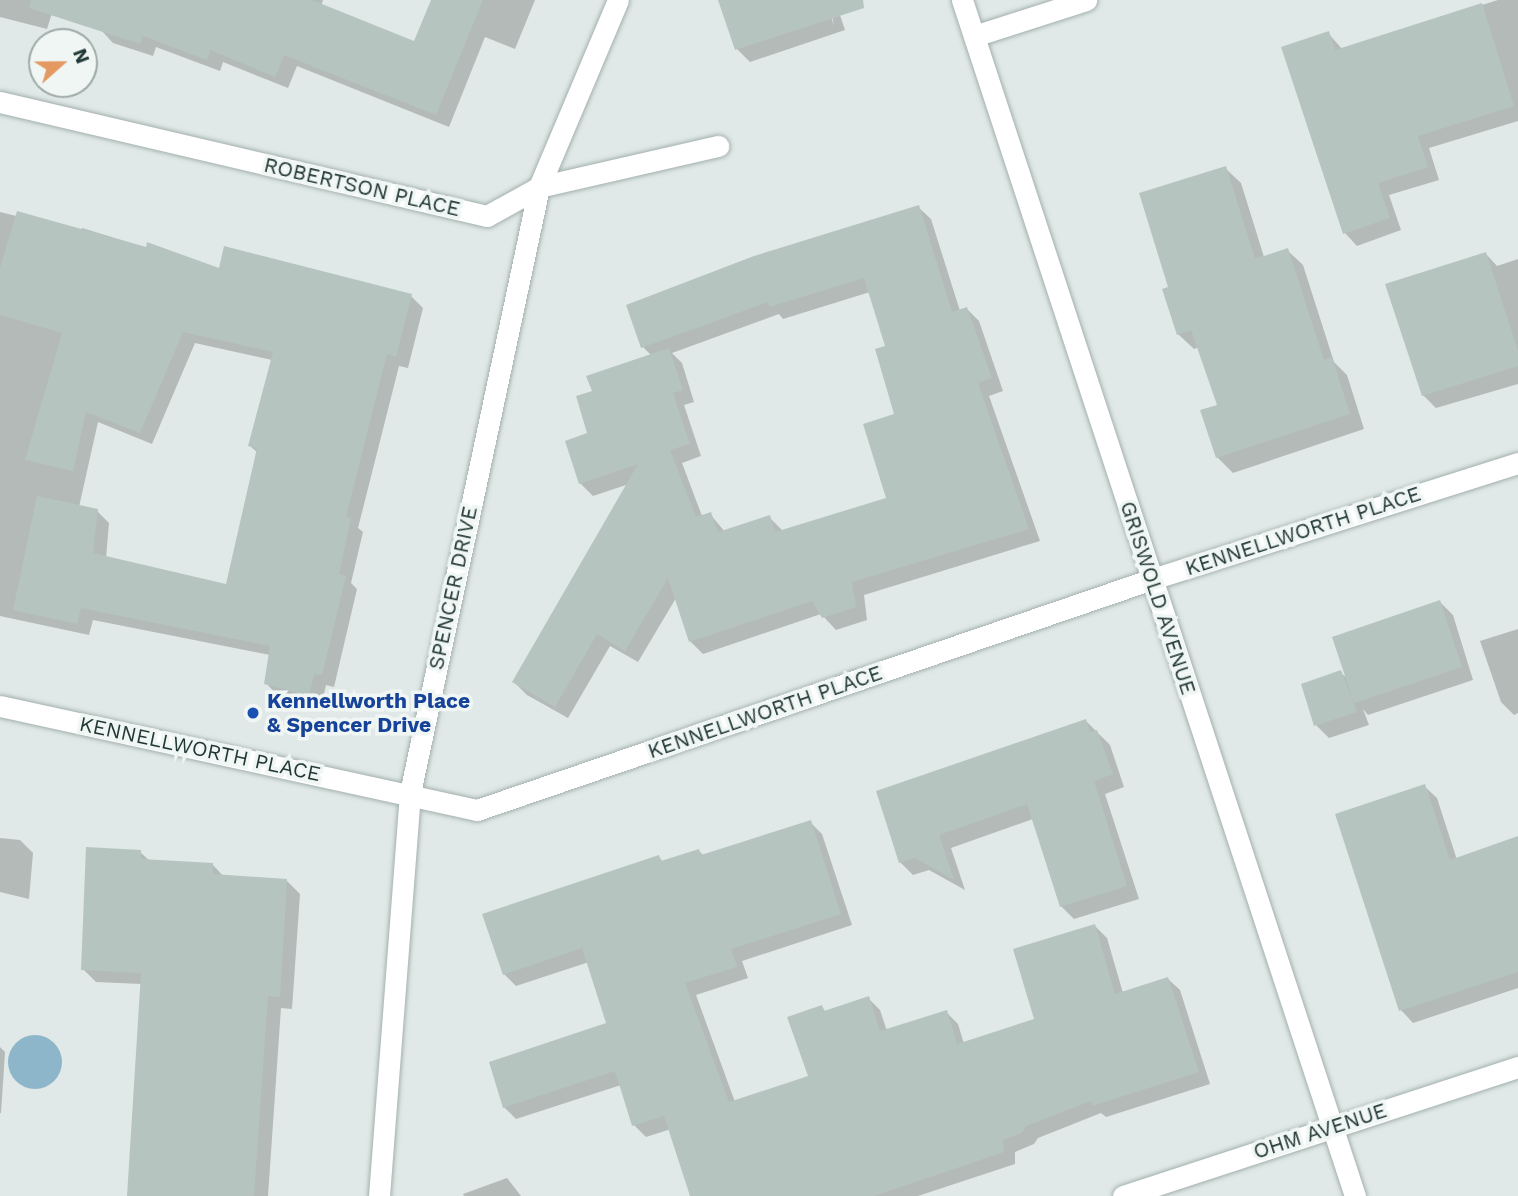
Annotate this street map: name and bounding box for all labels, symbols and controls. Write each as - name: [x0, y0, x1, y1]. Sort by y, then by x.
- north arrow: [28, 28, 98, 98]
- text: N: [68, 45, 94, 67]
- street label: ROBERTSON PLACE: [261, 152, 463, 222]
- street label: KENNELLWORTH PLACE: [1182, 481, 1424, 581]
- street label: GRISWOLD AVENUE: [1115, 498, 1201, 698]
- street label: SPENCER DRIVE: [423, 504, 483, 672]
- street label: KENNELLWORTH PLACE: [645, 660, 885, 764]
- place label: Kennellworth Place & Spencer Drive: [267, 688, 470, 738]
- marker: Kennellworth Place & Spencer Drive: [245, 705, 261, 721]
- street label: KENNELLWORTH PLACE: [77, 711, 323, 787]
- street label: OHM AVENUE: [1250, 1097, 1390, 1165]

